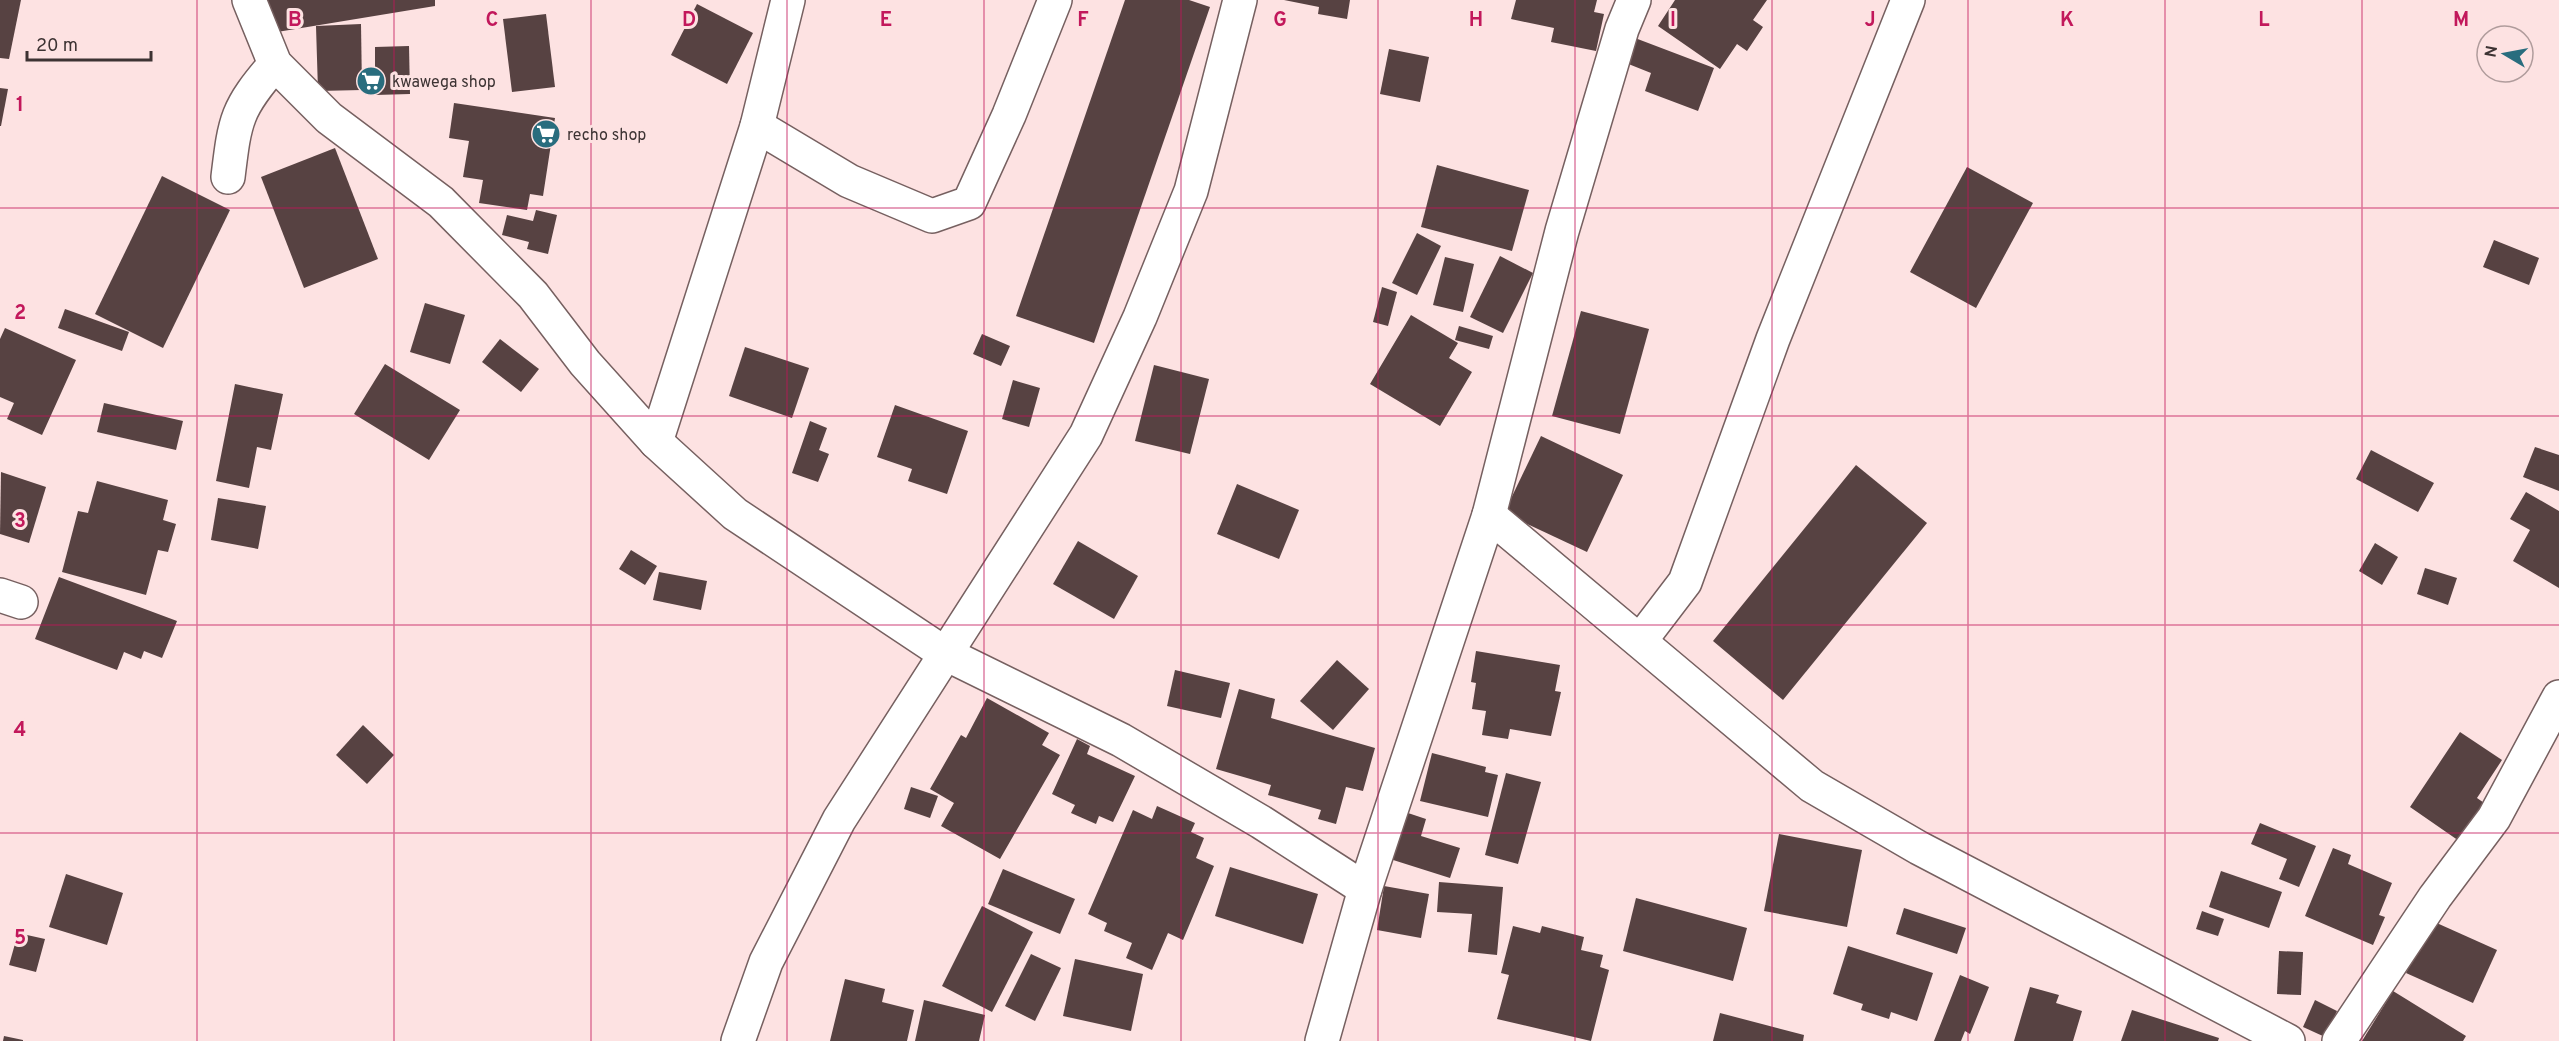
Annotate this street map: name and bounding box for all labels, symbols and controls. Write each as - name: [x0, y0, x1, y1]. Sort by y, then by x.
- text: B: [288, 8, 302, 34]
- text: C: [486, 8, 498, 34]
- text: D: [682, 8, 696, 34]
- text: E: [880, 8, 892, 34]
- text: F: [1077, 8, 1089, 34]
- text: G: [1273, 8, 1287, 34]
- text: H: [1469, 8, 1483, 34]
- text: I: [1670, 8, 1676, 34]
- text: J: [1864, 8, 1876, 34]
- text: K: [2060, 8, 2074, 34]
- text: L: [2258, 8, 2270, 34]
- text: M: [2453, 8, 2469, 34]
- scale bar: [27, 24, 152, 62]
- north arrow: [2475, 24, 2535, 84]
- text: 20 m: [36, 35, 78, 58]
- text: N: [2481, 44, 2503, 59]
- supermarket icon: kwawega shop: [355, 65, 387, 97]
- place label: kwawega shop: [392, 73, 496, 93]
- text: 1: [16, 93, 24, 119]
- supermarket icon: recho shop: [530, 118, 562, 150]
- place label: recho shop: [567, 126, 646, 146]
- text: 2: [14, 301, 26, 327]
- text: 3: [14, 509, 26, 535]
- text: 4: [14, 718, 26, 744]
- text: 5: [14, 926, 26, 952]

